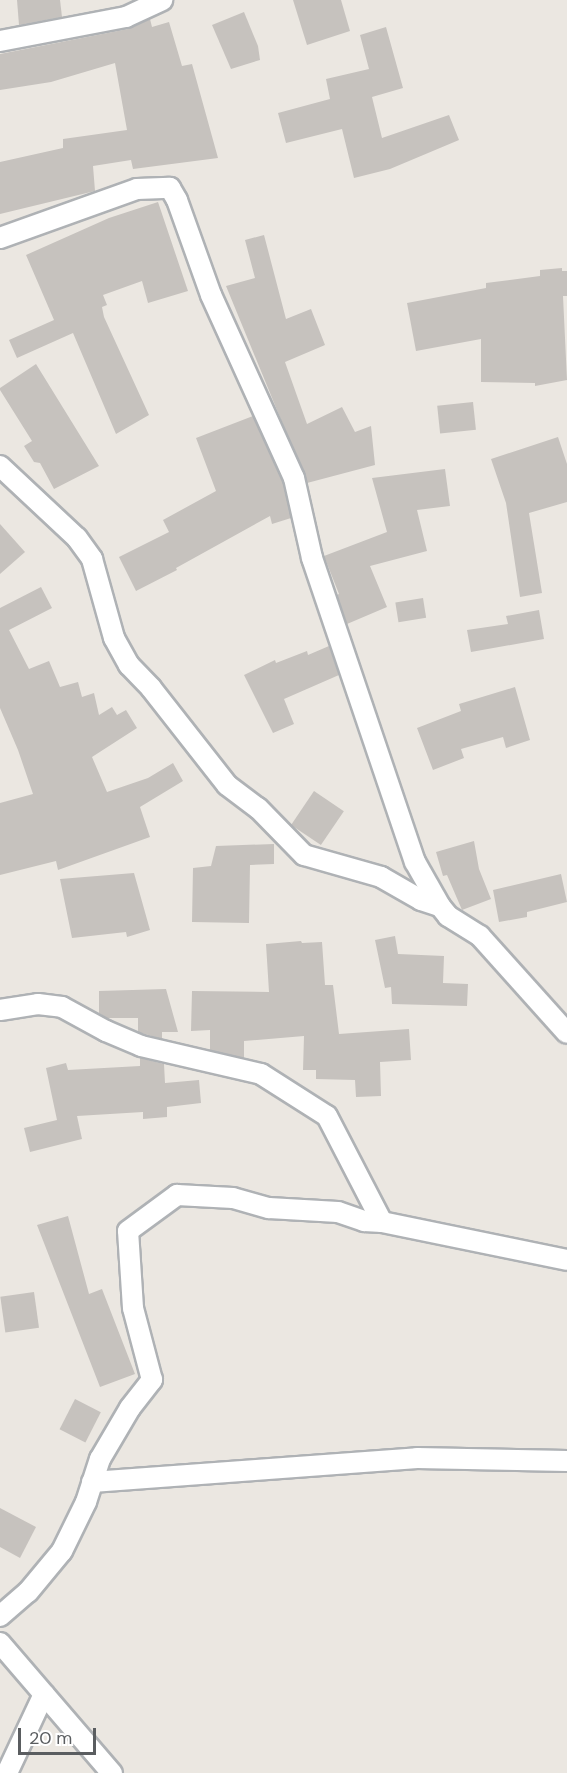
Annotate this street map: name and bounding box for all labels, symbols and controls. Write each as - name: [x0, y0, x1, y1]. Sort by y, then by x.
- scale bar: [21, 1716, 99, 1754]
- text: 20 m: [29, 1726, 72, 1750]

